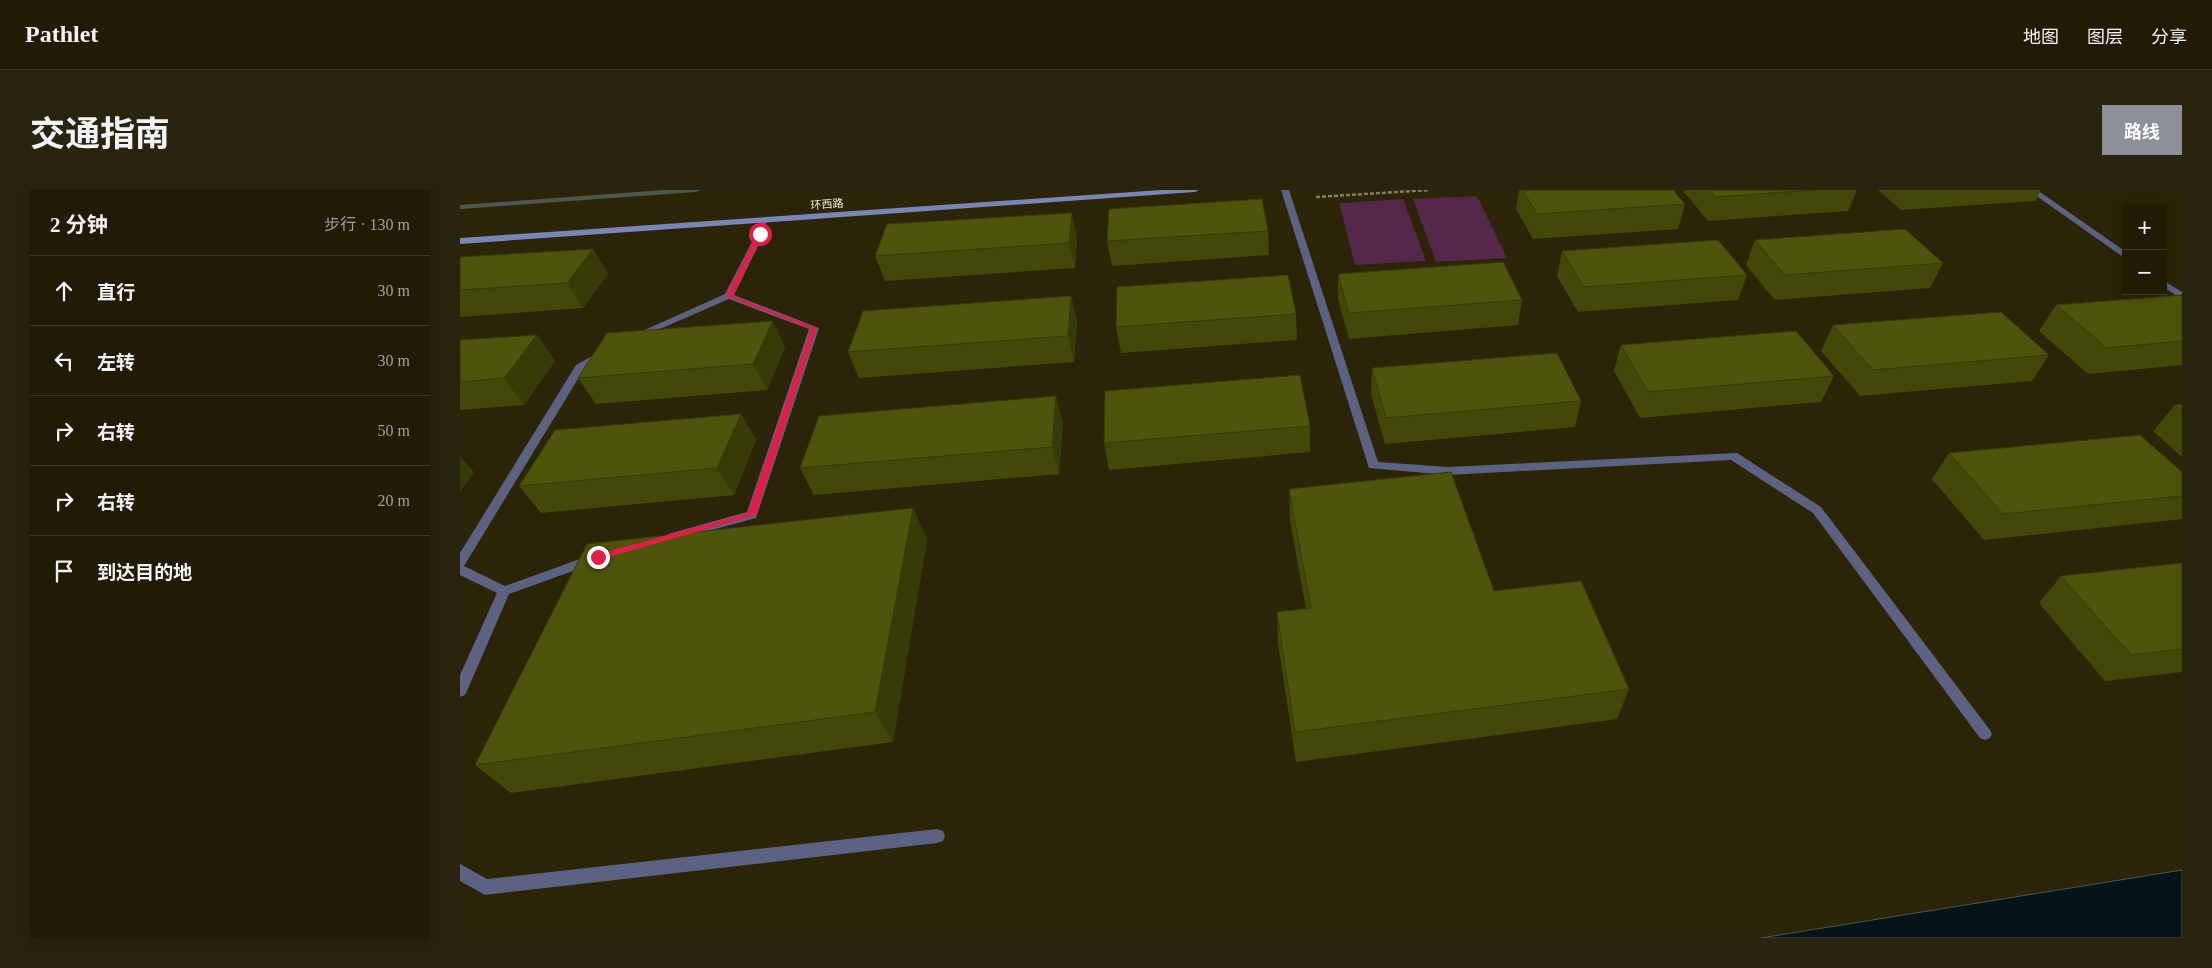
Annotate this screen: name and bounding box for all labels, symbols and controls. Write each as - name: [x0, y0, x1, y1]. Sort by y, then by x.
- text: Pathlet: [25, 21, 98, 47]
- text: 地图: [2023, 27, 2059, 47]
- text: 图层: [2087, 27, 2123, 47]
- text: 分享: [2151, 27, 2187, 47]
- button: 路线: [2102, 105, 2182, 155]
- text: 交通指南: [30, 115, 170, 154]
- street label: 环西路: [810, 197, 844, 211]
- map controls: [2122, 205, 2167, 295]
- button: +: [2122, 205, 2167, 250]
- text: 2 分钟: [50, 213, 108, 237]
- text: 步行 · 130 m: [324, 216, 410, 233]
- route start: [749, 223, 772, 246]
- button: −: [2122, 250, 2167, 295]
- icon: ahead: [50, 277, 78, 305]
- text: 直行: [97, 282, 135, 303]
- text: 30 m: [378, 282, 410, 299]
- icon: left: [50, 347, 78, 375]
- text: 左转: [97, 352, 135, 373]
- text: 30 m: [378, 352, 410, 369]
- icon: right: [50, 417, 78, 445]
- text: 右转: [97, 422, 135, 443]
- text: 50 m: [378, 422, 410, 439]
- icon: right: [50, 487, 78, 515]
- text: 右转: [97, 492, 135, 513]
- text: 20 m: [378, 492, 410, 509]
- route end: [587, 546, 610, 569]
- icon: arrive: [50, 557, 78, 585]
- text: 到达目的地: [97, 562, 192, 583]

